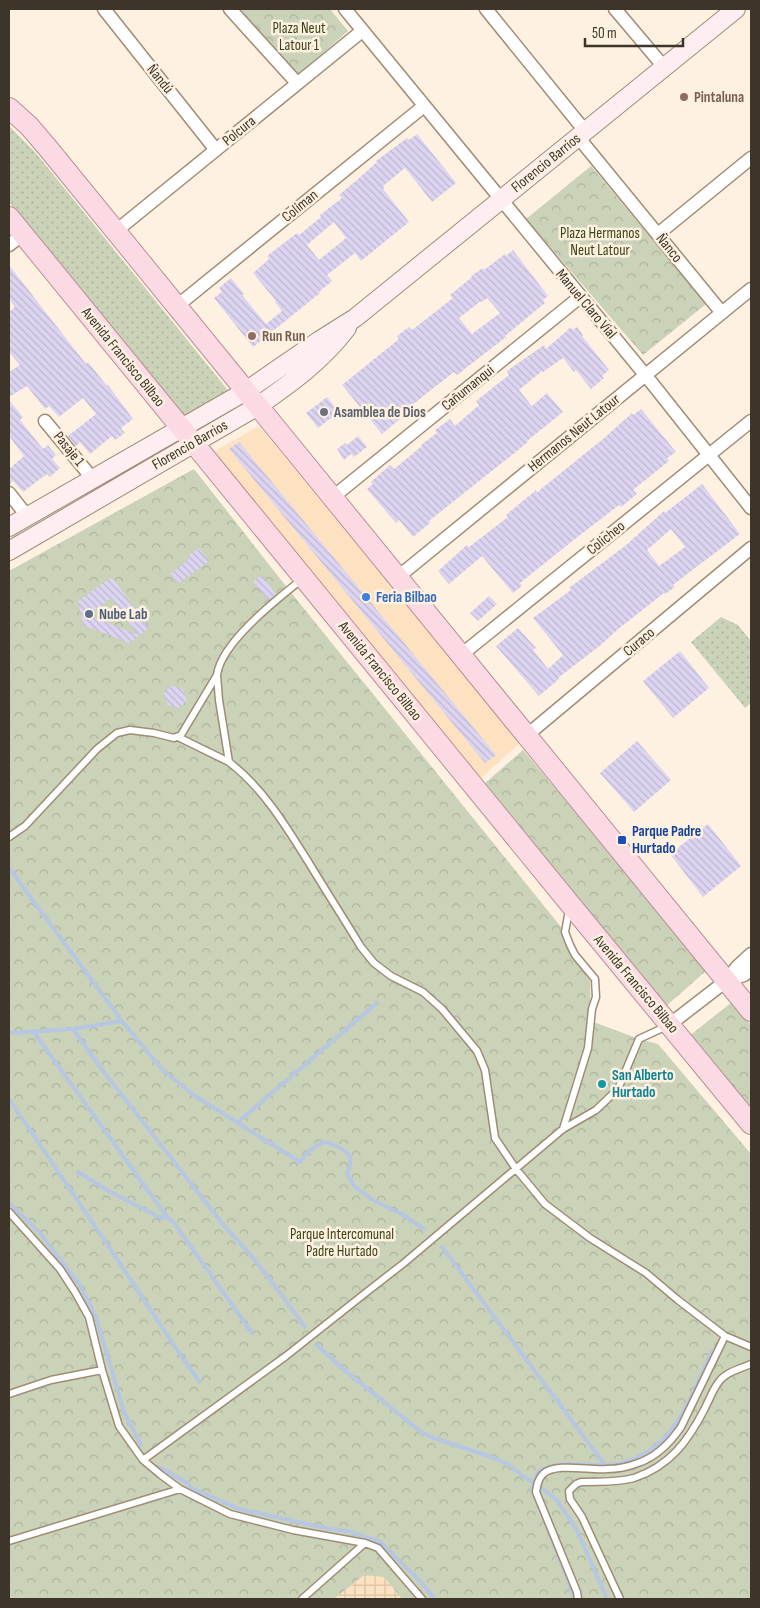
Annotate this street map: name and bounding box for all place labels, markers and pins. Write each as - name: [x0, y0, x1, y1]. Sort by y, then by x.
- place label: Pintaluna: [694, 88, 744, 107]
- marker: Pintaluna: [678, 91, 690, 103]
- place label: Run Run: [262, 327, 305, 346]
- marker: Run Run: [246, 330, 258, 342]
- place label: Asamblea de Dios: [333, 403, 426, 422]
- marker: Asamblea de Dios: [318, 406, 330, 418]
- place label: Feria Bilbao: [376, 588, 437, 607]
- marker: Feria Bilbao: [360, 591, 372, 603]
- place label: Nube Lab: [99, 605, 147, 624]
- marker: Nube Lab: [83, 608, 95, 620]
- place label: Parque Padre Hurtado: [632, 822, 701, 858]
- marker: Parque Padre Hurtado: [616, 834, 628, 846]
- place label: San Alberto Hurtado: [612, 1066, 673, 1102]
- marker: San Alberto Hurtado: [596, 1078, 608, 1090]

